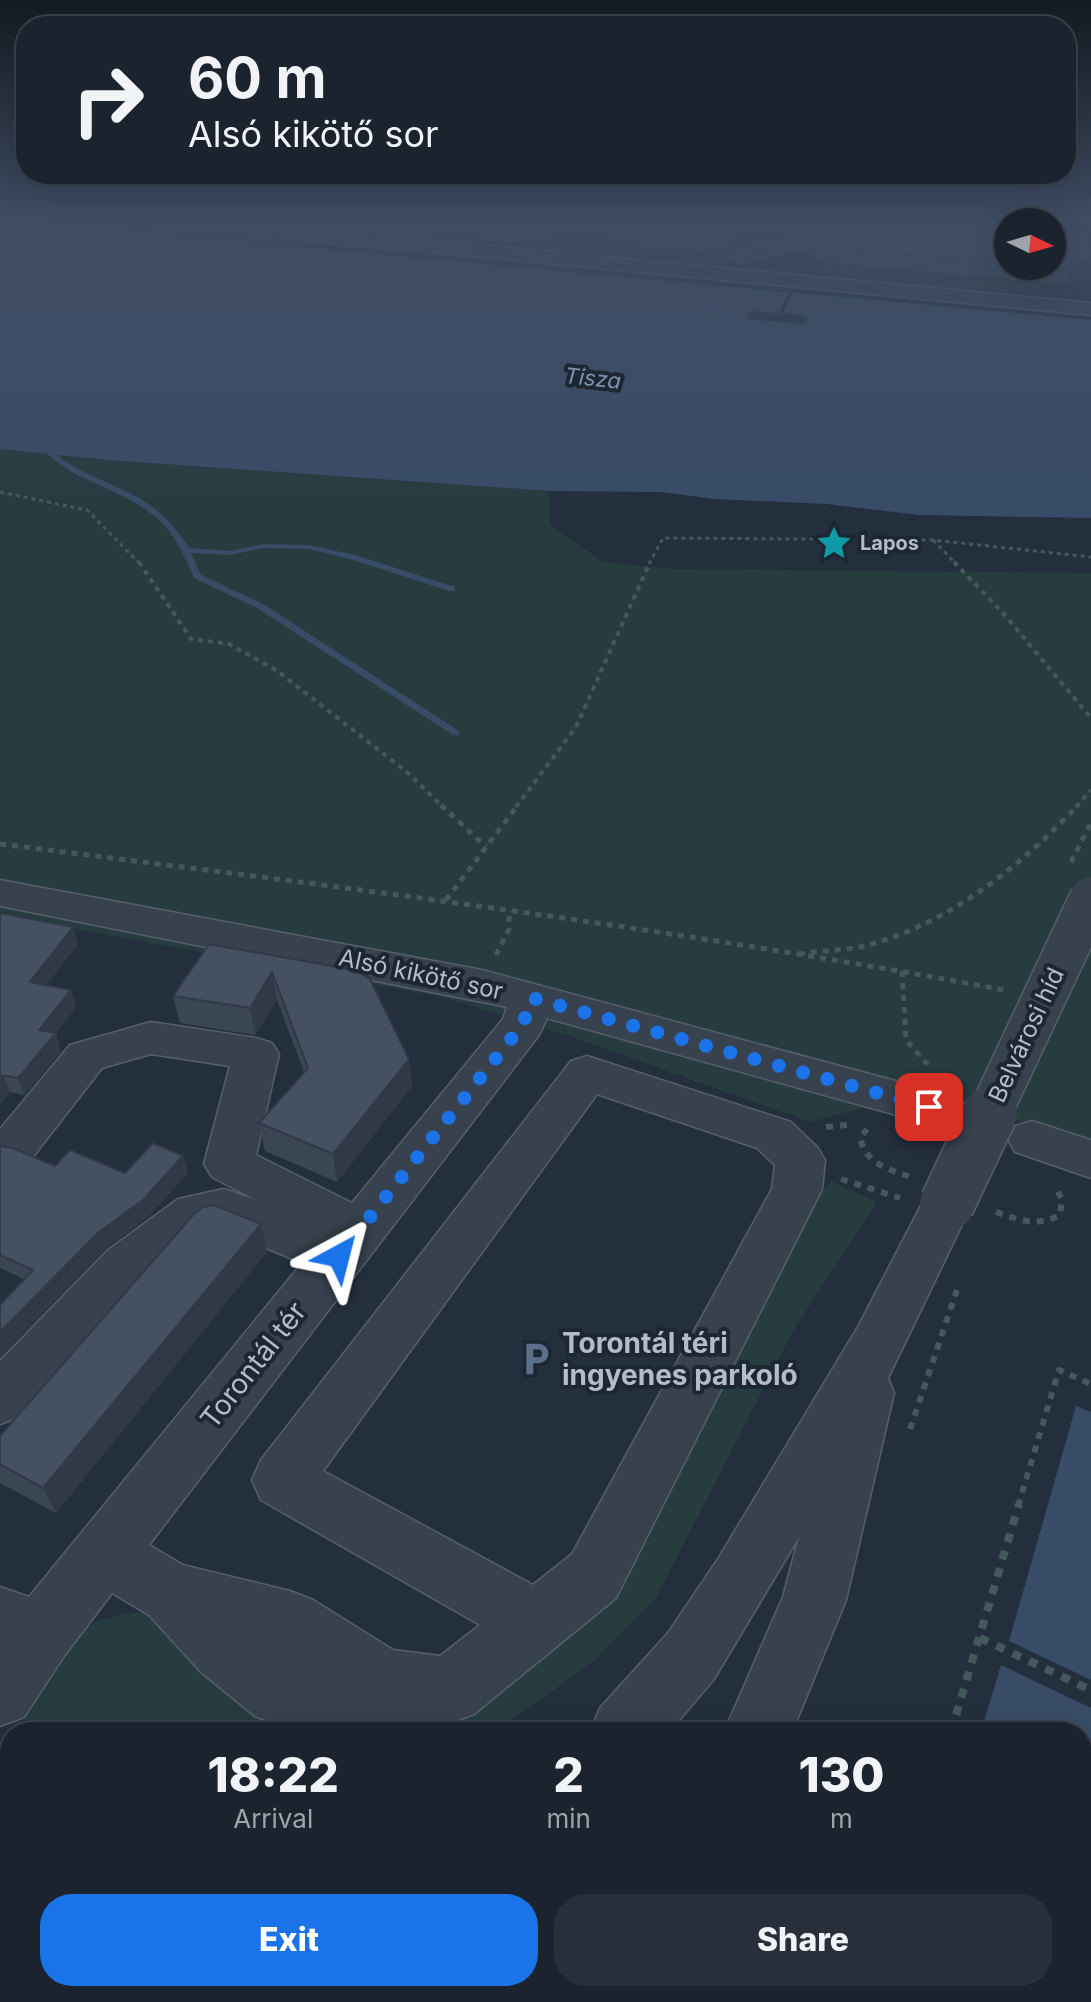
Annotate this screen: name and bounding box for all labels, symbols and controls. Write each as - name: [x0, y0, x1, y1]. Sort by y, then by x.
- text: 60 m: [188, 44, 327, 112]
- icon: right: [56, 48, 160, 152]
- text: Alsó kikötő sor: [188, 112, 439, 156]
- north arrow: [994, 208, 1066, 280]
- map controls: [994, 208, 1066, 280]
- water label: Tisza: [564, 362, 622, 394]
- place icon: Lapos: [815, 524, 853, 562]
- place label: Lapos: [860, 531, 919, 555]
- street label: Alsó kikötő sor: [336, 942, 506, 1006]
- street label: Belvárosi híd: [982, 963, 1070, 1107]
- pin: [895, 1073, 963, 1141]
- icon: arrive: [907, 1085, 951, 1129]
- position arrow: [297, 1214, 381, 1298]
- street label: Torontál tér: [193, 1295, 313, 1435]
- place label: Torontál téri ingyenes parkoló: [562, 1326, 798, 1392]
- parking icon: Torontál téri ingyenes parkoló: [517, 1340, 555, 1378]
- text: 18:22: [208, 1745, 339, 1804]
- text: 2: [553, 1745, 584, 1804]
- text: 130: [798, 1745, 884, 1804]
- text: Arrival: [233, 1803, 313, 1834]
- text: min: [546, 1803, 591, 1834]
- text: m: [830, 1803, 853, 1834]
- button: Exit: [40, 1894, 538, 1986]
- button: Share: [554, 1894, 1052, 1986]

